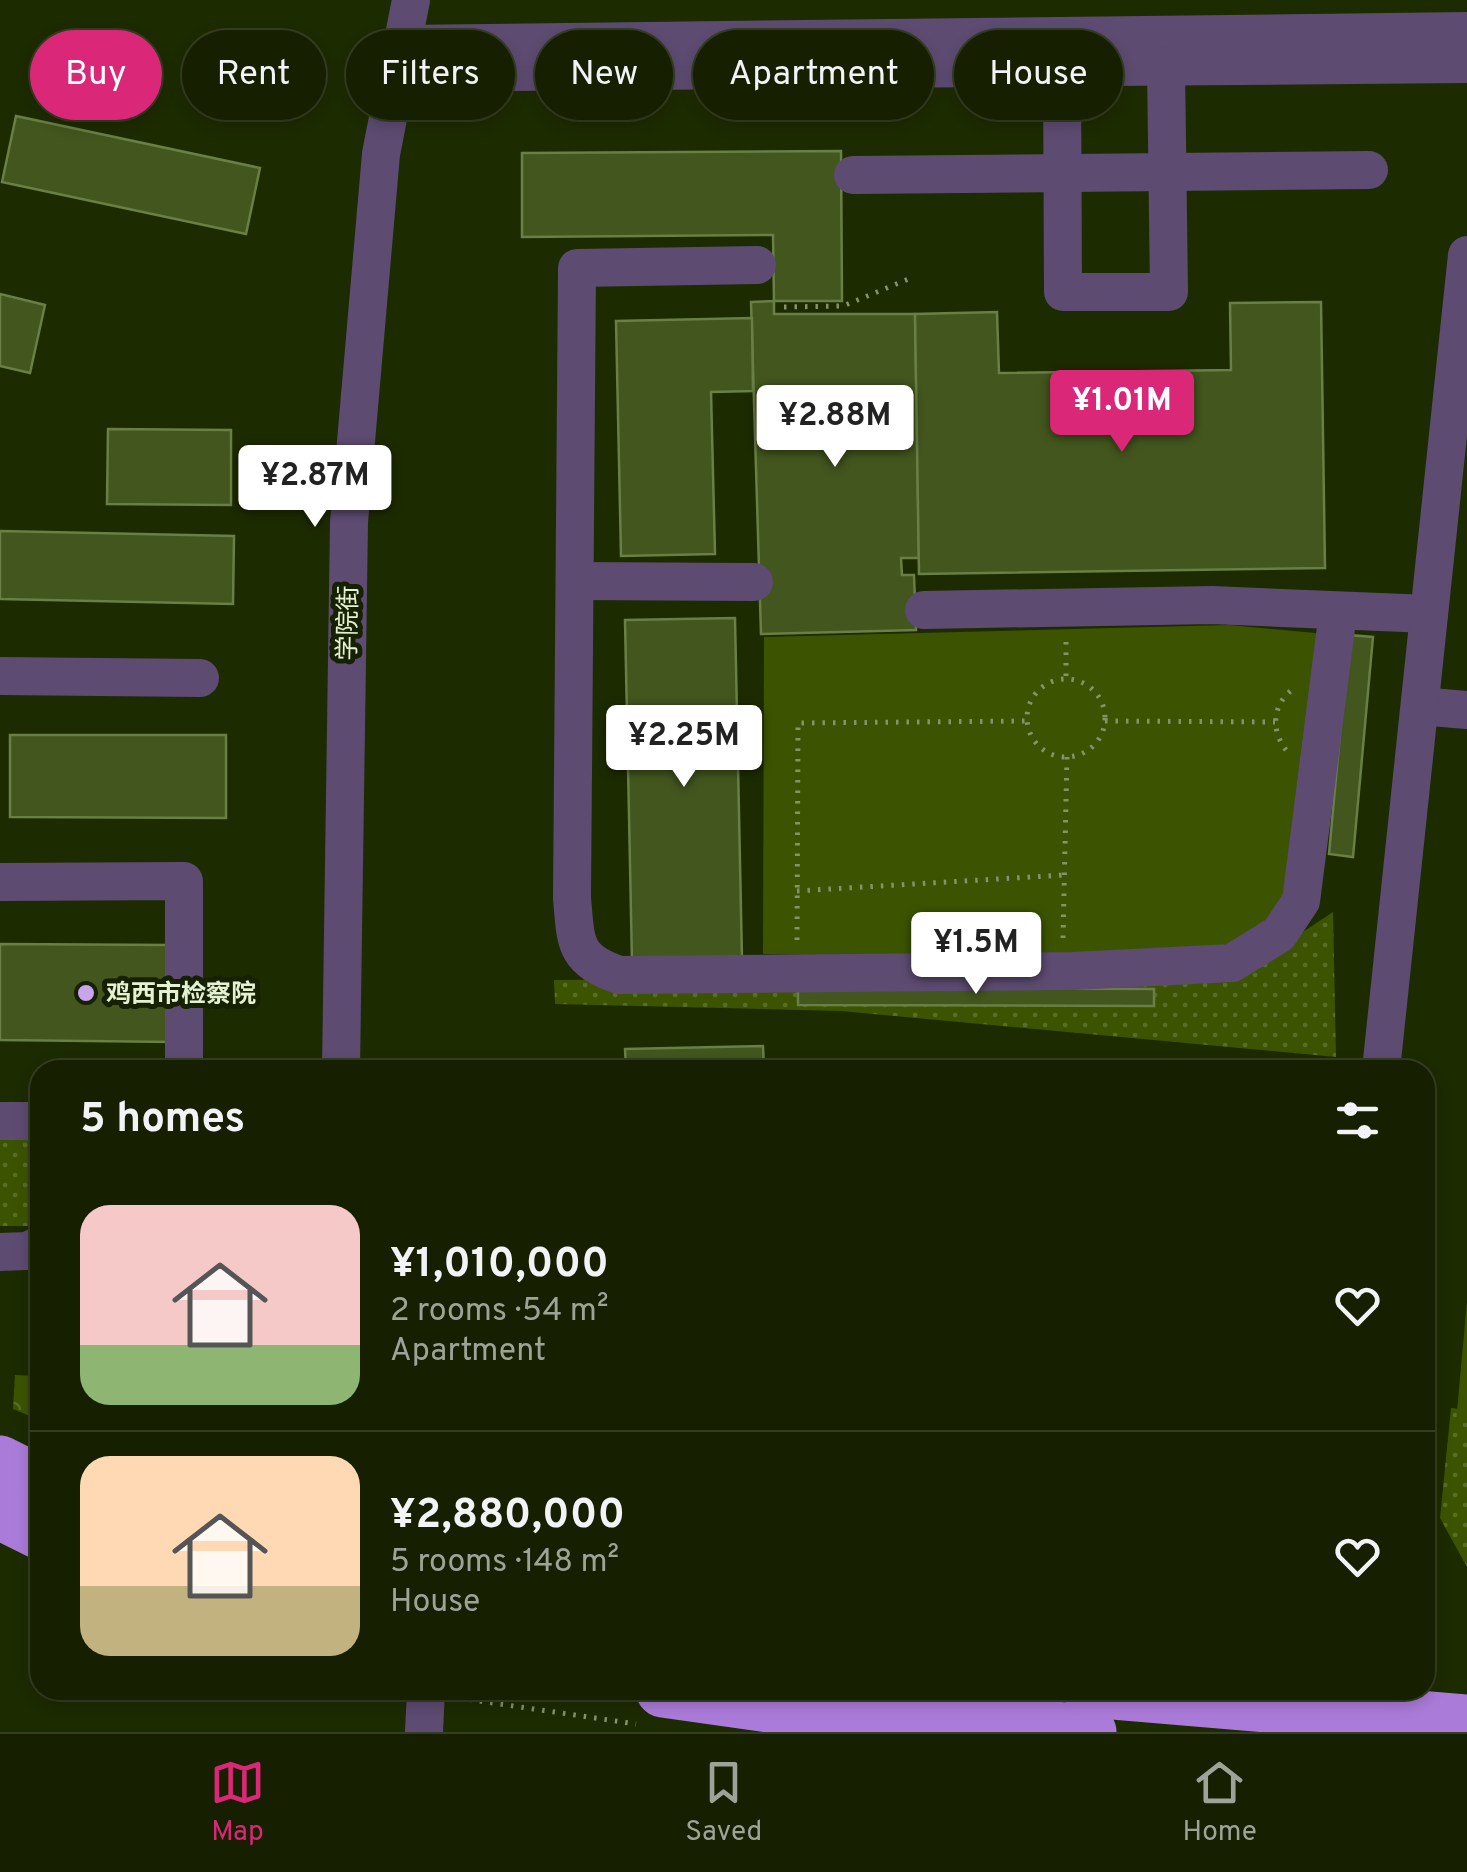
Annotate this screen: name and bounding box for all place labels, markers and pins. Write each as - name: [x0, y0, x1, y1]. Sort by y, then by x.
- pin: ¥1.01M: [1041, 370, 1203, 455]
- pin: ¥2.88M: [754, 385, 916, 470]
- pin: ¥2.87M: [234, 445, 396, 530]
- pin: ¥2.25M: [603, 705, 765, 790]
- pin: ¥1.5M: [906, 912, 1046, 997]
- place label: 鸡西市检察院: [106, 980, 256, 1012]
- marker: 鸡西市检察院: [75, 982, 97, 1004]

